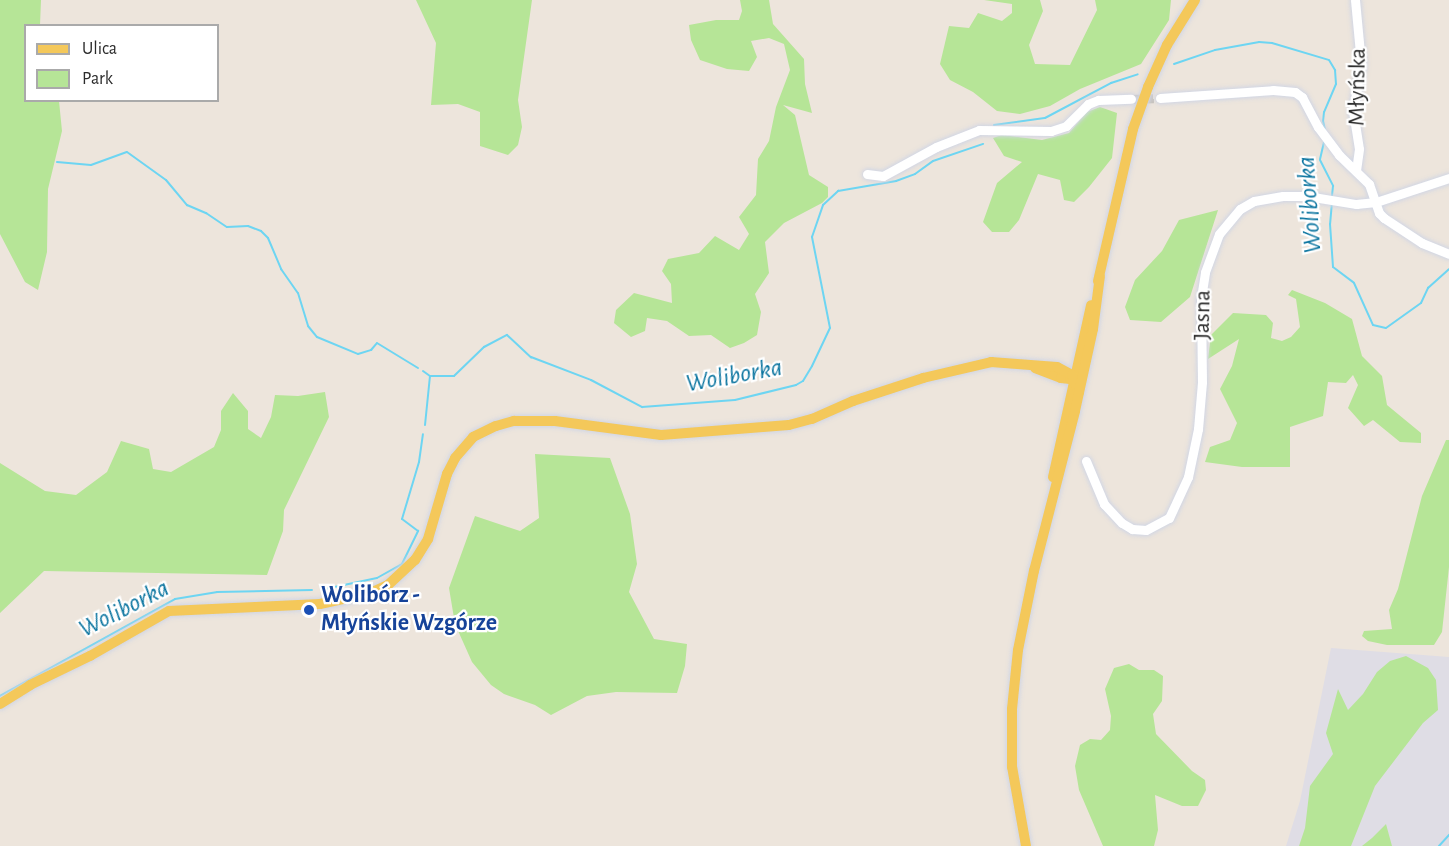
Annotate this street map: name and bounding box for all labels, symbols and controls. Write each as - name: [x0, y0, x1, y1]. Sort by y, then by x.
- legend: [24, 24, 219, 102]
- text: Ulica: [82, 40, 117, 58]
- street label: Młyńska: [1343, 48, 1373, 126]
- text: Park: [82, 70, 113, 88]
- water label: Woliborka: [1291, 155, 1329, 255]
- street label: Jasna: [1188, 290, 1218, 340]
- water label: Woliborka: [683, 352, 785, 400]
- water label: Woliborka: [74, 573, 174, 645]
- place label: Wolibórz - Młyńskie Wzgórze: [321, 582, 497, 638]
- marker: Wolibórz - Młyńskie Wzgórze: [302, 603, 316, 617]

